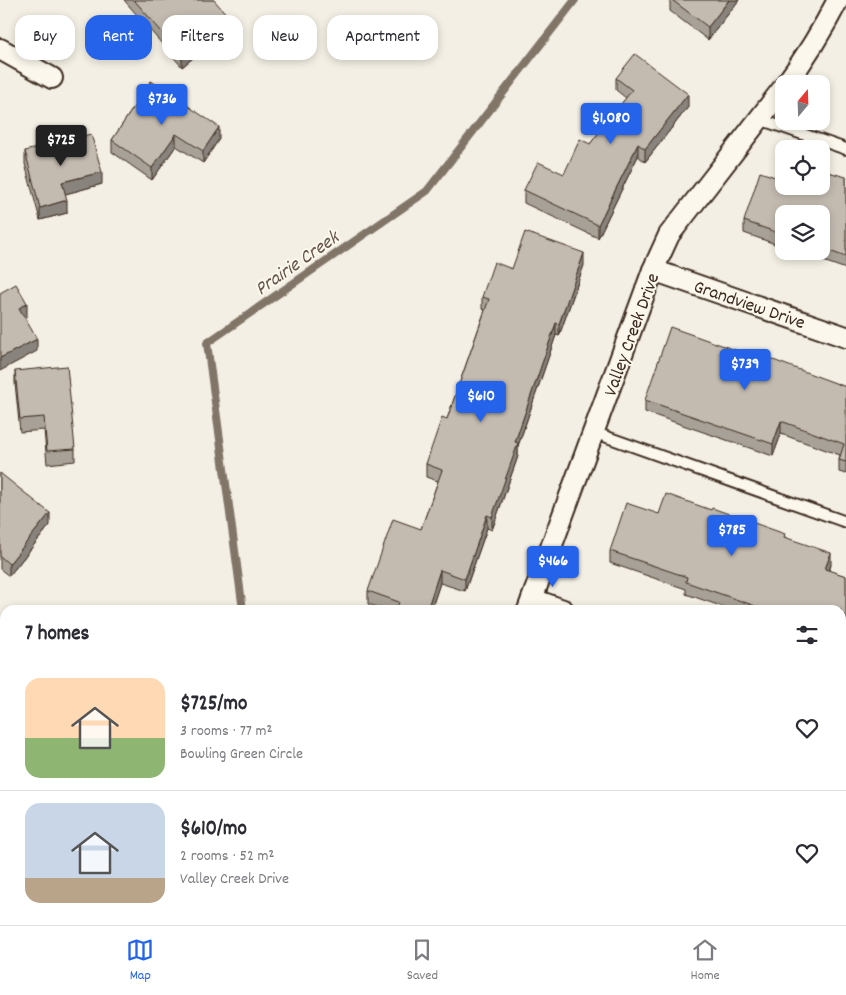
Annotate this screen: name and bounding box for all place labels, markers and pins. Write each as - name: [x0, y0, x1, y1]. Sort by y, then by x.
- pin: $736: [132, 84, 192, 126]
- pin: $1,080: [570, 102, 652, 145]
- pin: $725: [31, 124, 91, 167]
- pin: $739: [715, 348, 775, 391]
- pin: $610: [451, 380, 511, 423]
- pin: $785: [702, 514, 762, 557]
- pin: $466: [523, 546, 583, 588]

